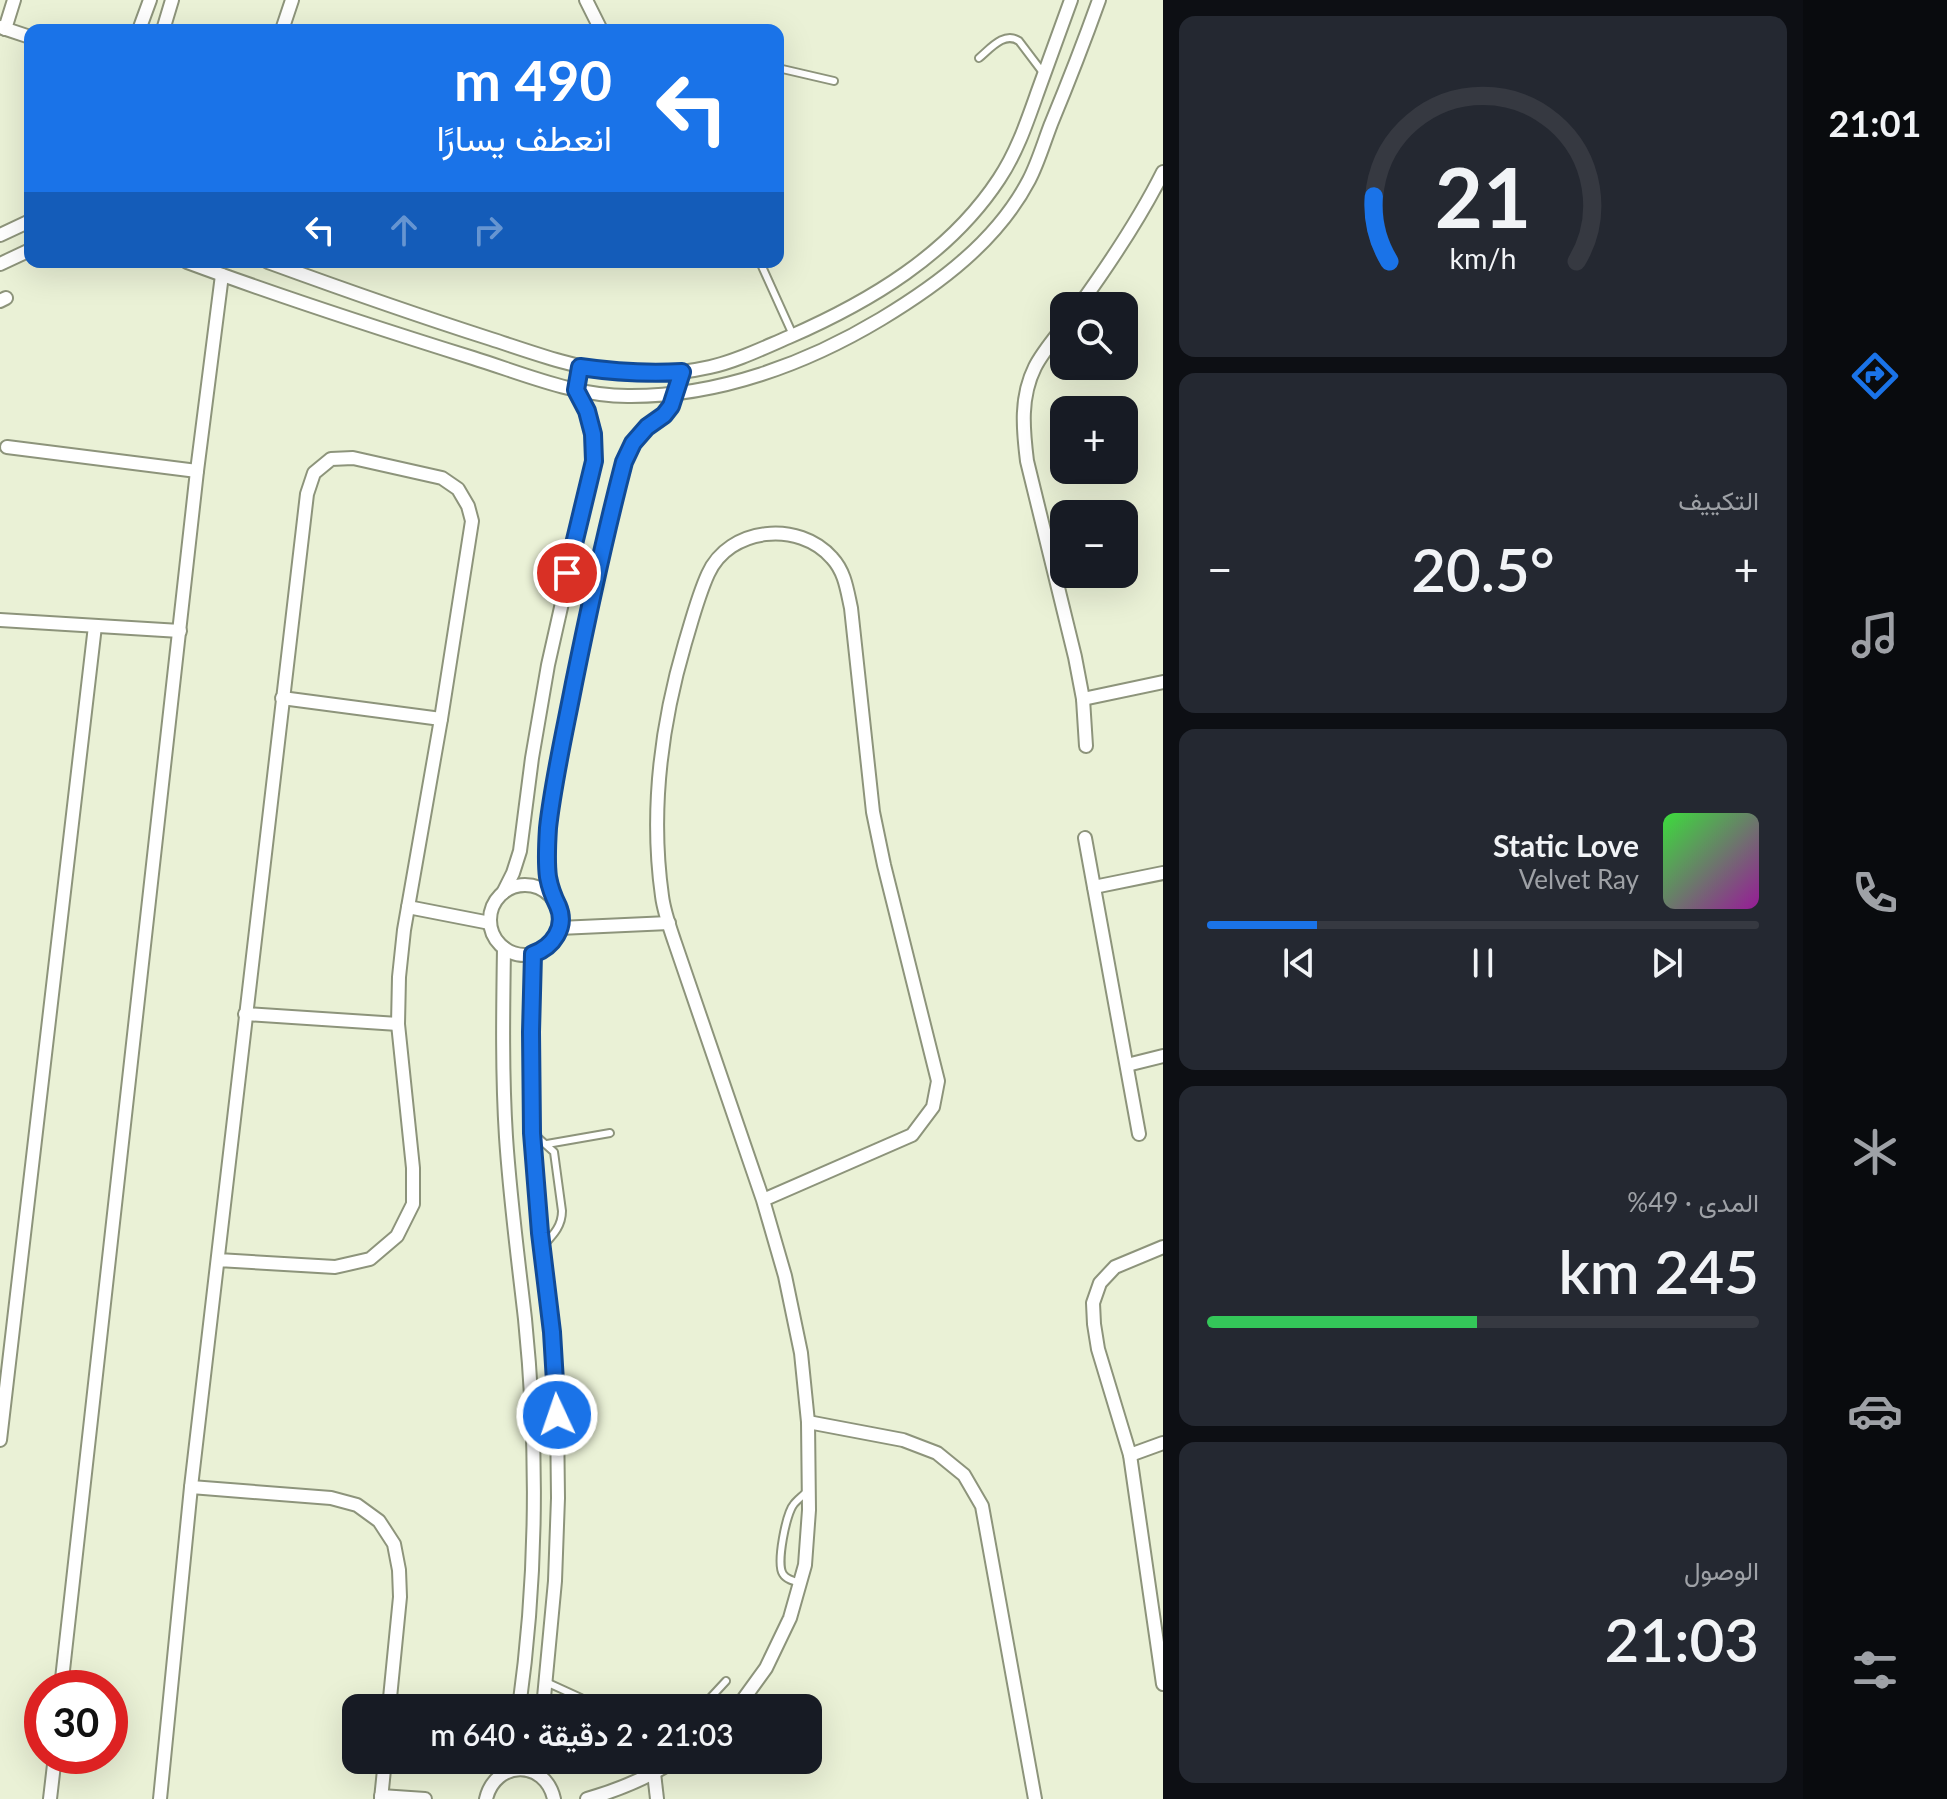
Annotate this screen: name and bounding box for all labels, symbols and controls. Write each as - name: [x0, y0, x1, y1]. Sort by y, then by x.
- text: 490 m: [454, 46, 612, 113]
- icon: left: [640, 56, 744, 160]
- text: 21:01: [1829, 101, 1921, 145]
- text: انعطف يسارًا: [437, 115, 612, 159]
- text: 21: [1435, 146, 1531, 246]
- icon: left: [298, 208, 342, 252]
- icon: ahead: [382, 208, 426, 252]
- icon: right: [466, 208, 510, 252]
- text: km/h: [1450, 241, 1516, 275]
- map controls: [1050, 292, 1138, 588]
- button: search: [1050, 292, 1138, 380]
- icon: directions: [1847, 348, 1903, 404]
- button: +: [1050, 396, 1138, 484]
- text: التكييف: [1678, 484, 1759, 516]
- button: −: [1050, 500, 1138, 588]
- text: 20.5°: [1411, 533, 1555, 605]
- pin: [533, 539, 601, 607]
- text: −: [1207, 543, 1233, 595]
- text: +: [1733, 543, 1759, 595]
- icon: arrive: [545, 551, 589, 595]
- icon: music: [1847, 607, 1903, 663]
- text: Static Love: [1493, 827, 1639, 863]
- text: Velvet Ray: [1519, 863, 1639, 895]
- icon: phone: [1847, 865, 1903, 921]
- icon: previous: [1277, 941, 1321, 985]
- icon: pause: [1461, 941, 1505, 985]
- icon: next: [1645, 941, 1689, 985]
- icon: climate: [1847, 1124, 1903, 1180]
- text: المدى · 49%: [1627, 1186, 1759, 1218]
- text: 245 km: [1558, 1235, 1759, 1307]
- position arrow: [515, 1373, 599, 1457]
- icon: car: [1847, 1383, 1903, 1439]
- text: الوصول: [1684, 1554, 1759, 1586]
- text: 21:03: [1605, 1603, 1759, 1675]
- icon: filters: [1847, 1642, 1903, 1698]
- speed limit sign: 30: [24, 1670, 128, 1774]
- text: 21:03 · 2 دقيقة · 640 m: [430, 1716, 734, 1752]

